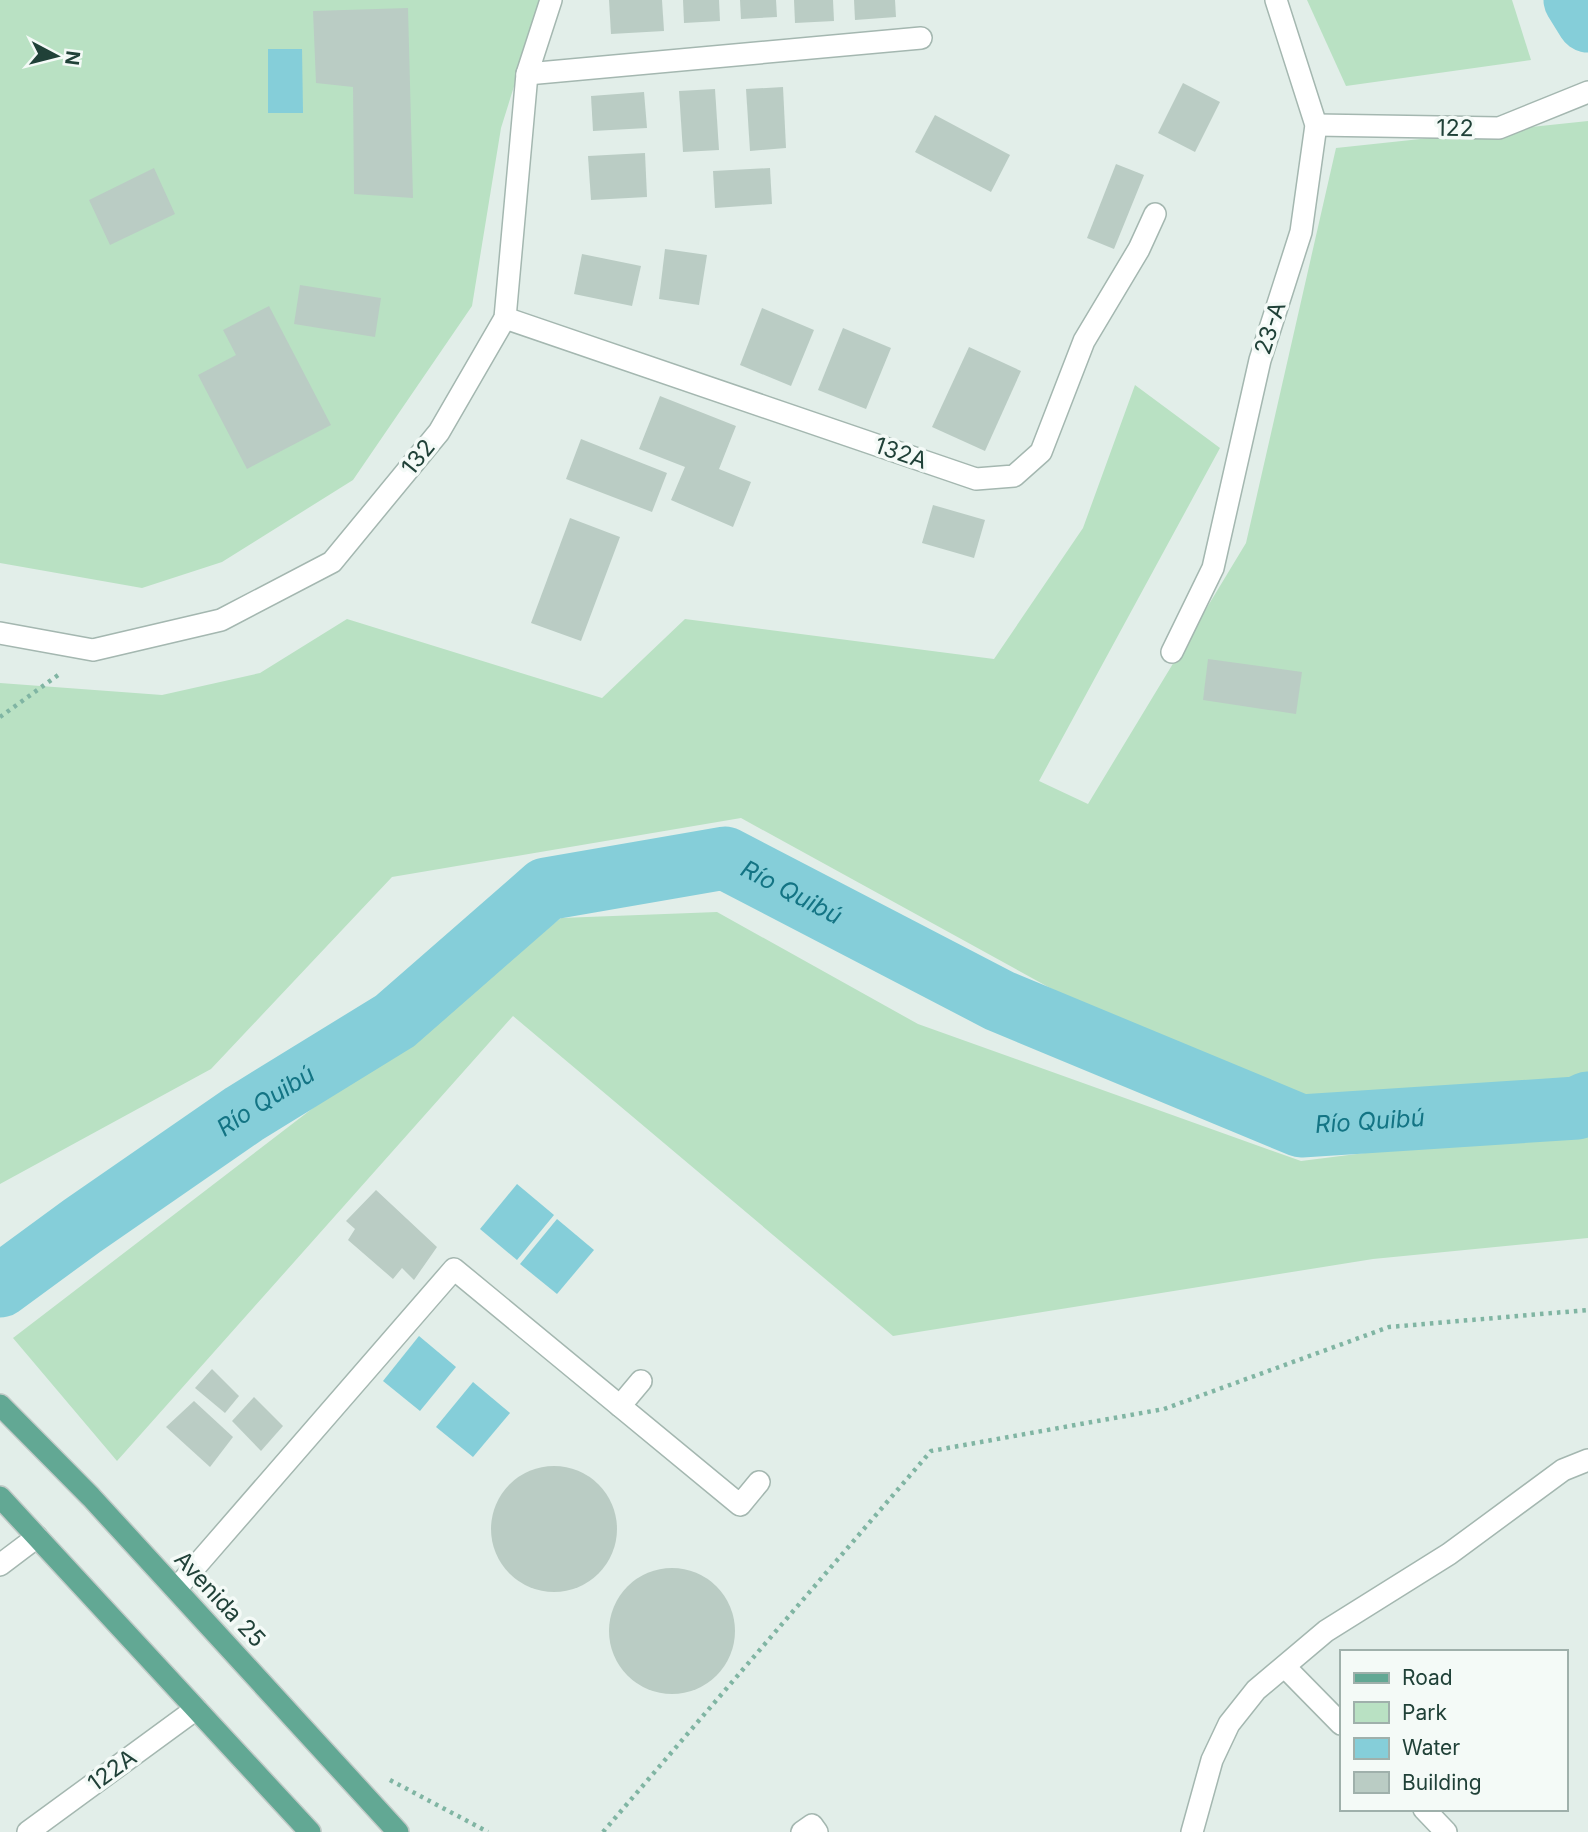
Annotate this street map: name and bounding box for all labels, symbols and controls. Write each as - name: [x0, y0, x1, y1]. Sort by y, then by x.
- north arrow: [21, 21, 91, 91]
- text: N: [60, 49, 85, 67]
- street label: 122: [1436, 114, 1474, 142]
- street label: 23-A: [1248, 298, 1292, 358]
- street label: 132A: [871, 431, 931, 475]
- street label: 132: [395, 434, 441, 480]
- water label: Río Quibú: [736, 854, 847, 930]
- water label: Río Quibú: [211, 1059, 320, 1142]
- water label: Río Quibú: [1314, 1103, 1426, 1139]
- street label: Avenida 25: [169, 1545, 271, 1653]
- legend: [1340, 1650, 1567, 1811]
- text: Road: [1402, 1665, 1453, 1690]
- text: Park: [1402, 1700, 1447, 1725]
- text: Water: [1402, 1735, 1460, 1760]
- street label: 122A: [82, 1743, 142, 1797]
- text: Building: [1402, 1770, 1482, 1795]

